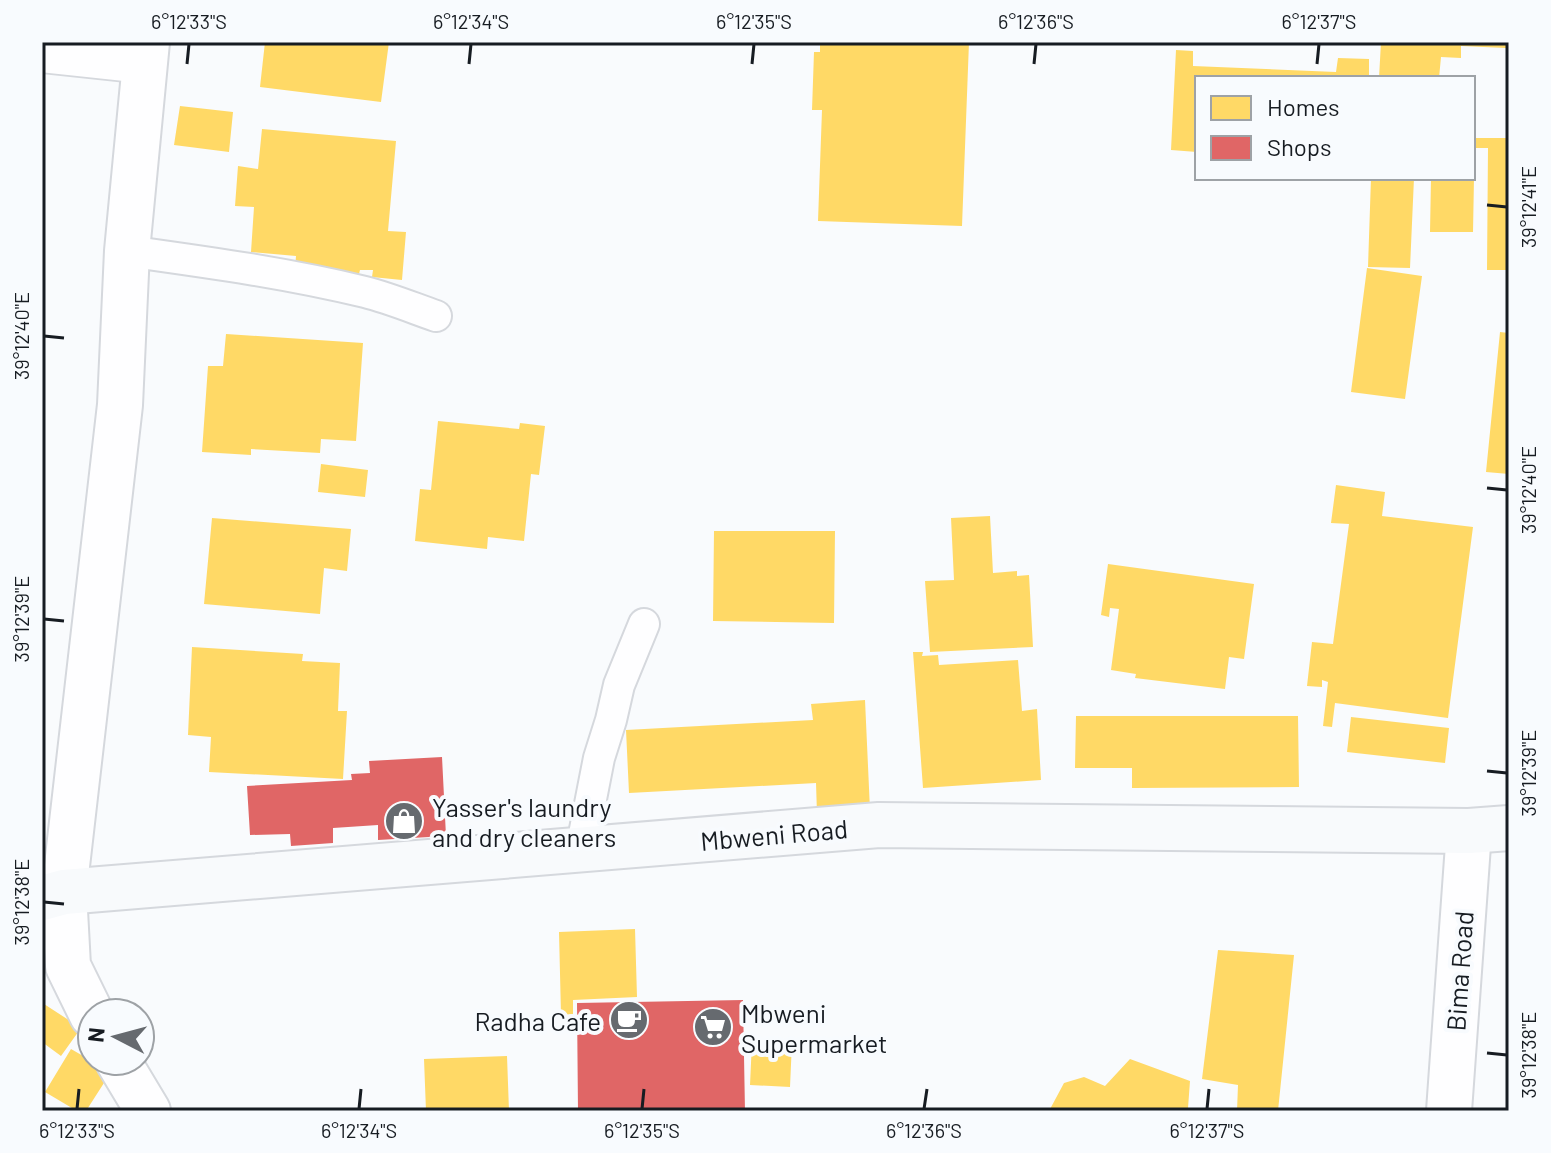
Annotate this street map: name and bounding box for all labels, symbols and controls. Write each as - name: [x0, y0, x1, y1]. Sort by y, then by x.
- text: 6°12'33"S: [151, 9, 227, 33]
- text: 6°12'34"S: [433, 9, 509, 33]
- text: 6°12'35"S: [716, 9, 792, 33]
- text: 6°12'36"S: [998, 9, 1074, 33]
- text: 6°12'37"S: [1282, 9, 1356, 33]
- legend: [1195, 76, 1475, 180]
- text: Homes: [1267, 92, 1340, 121]
- text: Shops: [1267, 132, 1332, 161]
- text: 39°12'41"E: [1516, 166, 1540, 248]
- text: 39°12'40"E: [9, 292, 33, 380]
- text: 39°12'40"E: [1516, 446, 1540, 534]
- text: 39°12'39"E: [9, 576, 33, 662]
- text: 39°12'39"E: [1516, 730, 1540, 816]
- place label: Yasser's laundry and dry cleaners: [432, 791, 616, 852]
- shop icon: Yasser's laundry and dry cleaners: [383, 800, 425, 842]
- street label: Mbweni Road: [699, 812, 849, 856]
- text: 39°12'38"E: [9, 859, 33, 945]
- street label: Bima Road: [1439, 910, 1479, 1032]
- north arrow: [76, 997, 156, 1077]
- place label: Mbweni Supermarket: [741, 997, 888, 1058]
- cafe icon: Radha Cafe: [608, 999, 650, 1041]
- place label: Radha Cafe: [474, 1005, 601, 1036]
- supermarket icon: Mbweni Supermarket: [692, 1006, 734, 1048]
- text: 39°12'38"E: [1516, 1012, 1540, 1098]
- text: N: [81, 1026, 109, 1043]
- text: 6°12'33"S: [39, 1118, 115, 1142]
- text: 6°12'34"S: [321, 1118, 397, 1142]
- text: 6°12'35"S: [604, 1118, 680, 1142]
- text: 6°12'36"S: [886, 1118, 962, 1142]
- text: 6°12'37"S: [1170, 1118, 1244, 1142]

